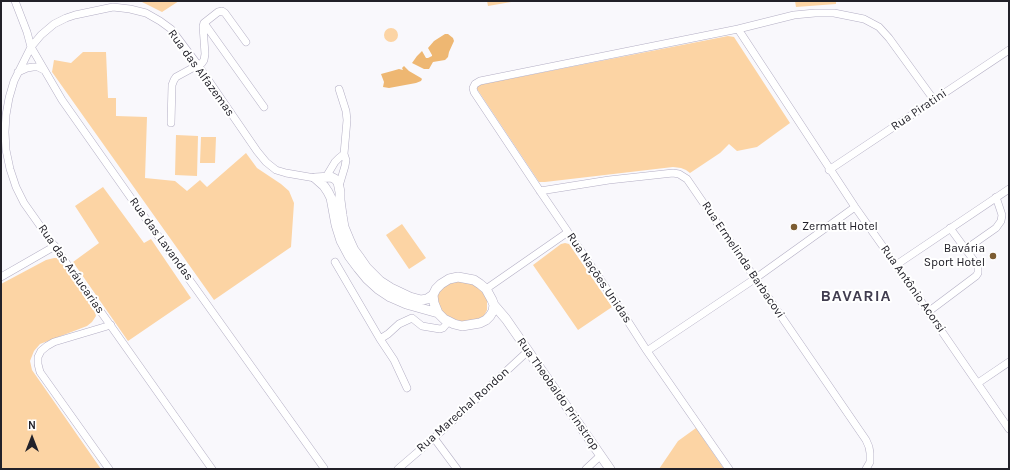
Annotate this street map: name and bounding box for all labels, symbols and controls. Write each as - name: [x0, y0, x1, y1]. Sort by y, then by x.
- street label: Rua das Alfazemas: [165, 27, 237, 119]
- street label: Rua Piratini: [888, 86, 950, 134]
- street label: Rua das Lavandas: [126, 195, 196, 283]
- street label: Rua Ermelinda Barbacovi: [699, 199, 787, 321]
- place label: Zermatt Hotel: [802, 220, 878, 234]
- street label: Rua das Aráucarias: [35, 222, 107, 316]
- marker: Zermatt Hotel: [789, 222, 799, 232]
- street label: Rua Nações Unidas: [563, 230, 635, 326]
- place label: Bavária Sport Hotel: [924, 242, 985, 270]
- street label: Rua Antônio Acorsi: [877, 243, 949, 335]
- marker: Bavária Sport Hotel: [988, 251, 998, 261]
- district label: BAVARIA: [820, 286, 892, 306]
- street label: Rua Theobaldo Prinstrop: [514, 335, 602, 453]
- street label: Rua Marechal Rondon: [414, 365, 512, 455]
- north arrow: [12, 418, 52, 458]
- text: N: [28, 419, 36, 432]

